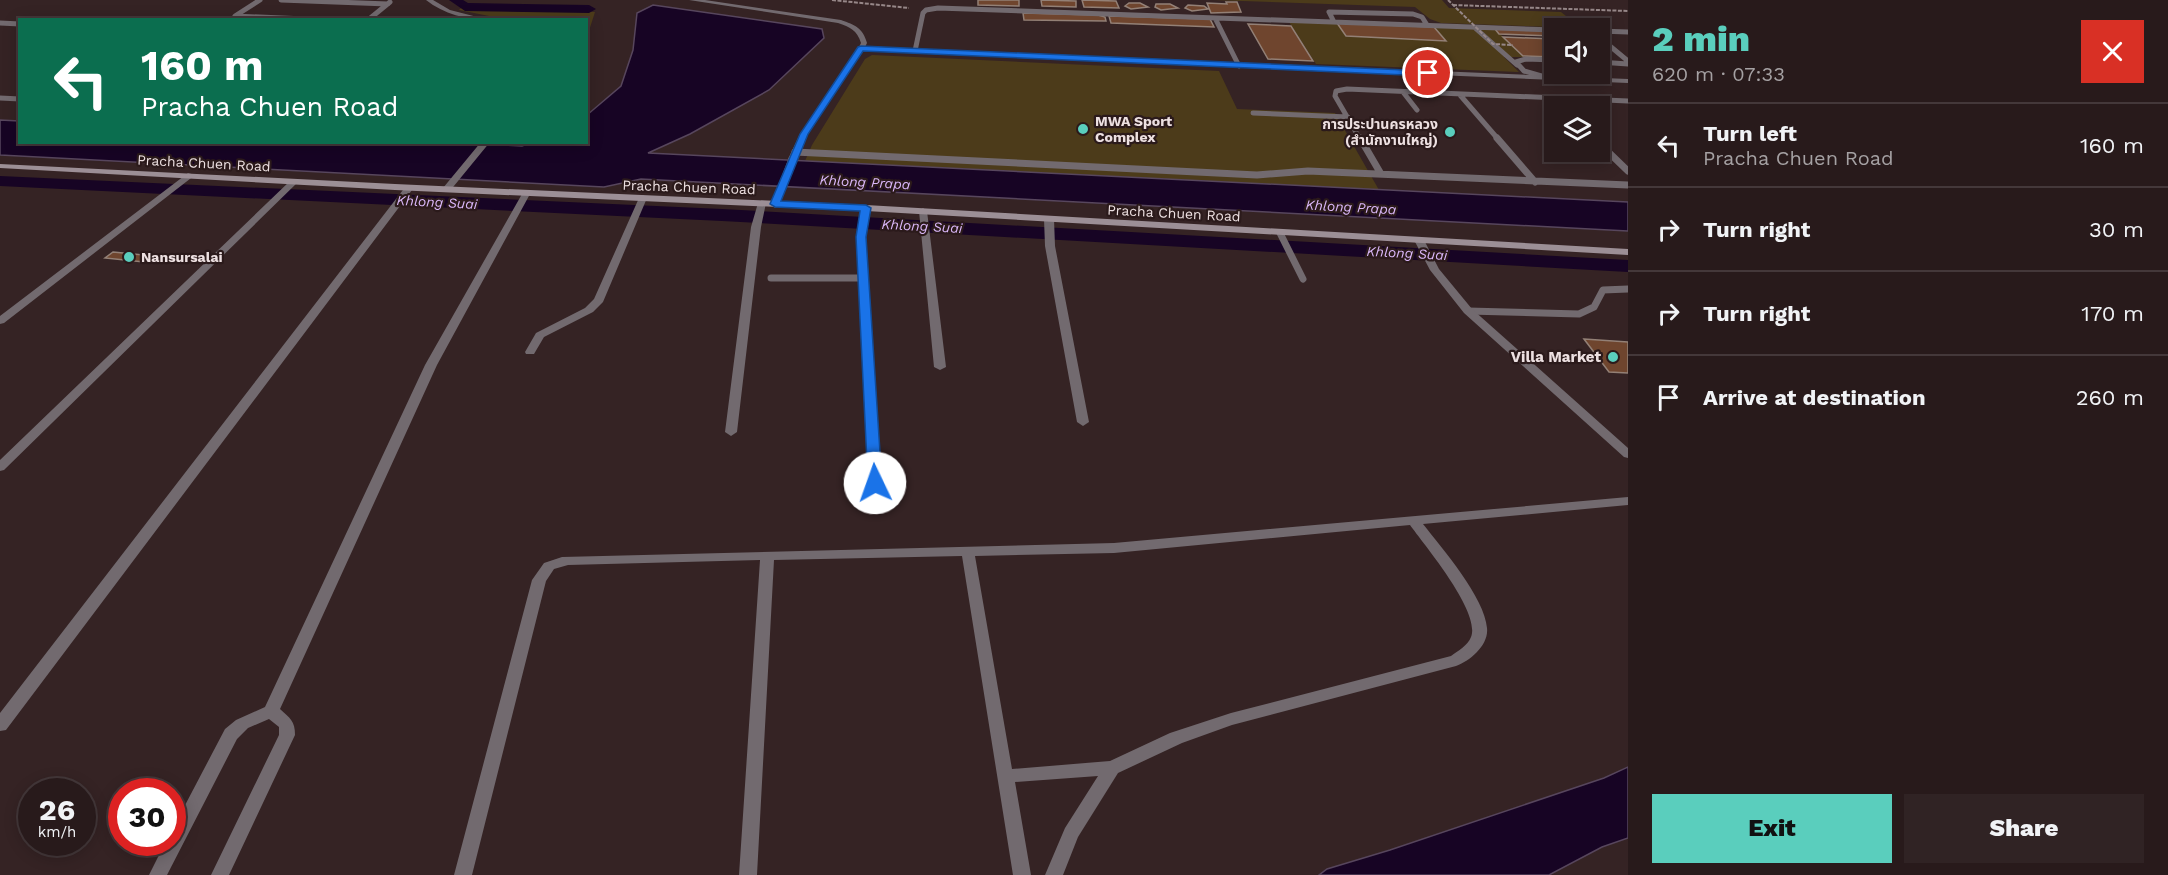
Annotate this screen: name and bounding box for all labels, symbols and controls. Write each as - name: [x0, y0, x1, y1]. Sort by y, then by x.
- map controls: [1544, 18, 1610, 162]
- button: sound: [1544, 18, 1610, 84]
- text: 2 min: [1652, 18, 1750, 60]
- button: close: [2081, 20, 2144, 83]
- text: 160 m: [141, 41, 264, 90]
- icon: left: [42, 42, 120, 120]
- pin: [1402, 47, 1453, 98]
- icon: arrive: [1411, 56, 1444, 89]
- text: 620 m · 07:33: [1652, 62, 1785, 86]
- text: Pracha Chuen Road: [141, 91, 398, 123]
- button: layers: [1544, 96, 1610, 162]
- place label: MWA Sport Complex: [1095, 113, 1172, 145]
- place label: การประปานครหลวง (สำนักงานใหญ่): [1322, 116, 1438, 148]
- text: Turn left: [1703, 121, 1797, 146]
- marker: MWA Sport Complex: [1076, 122, 1090, 136]
- marker: การประปานครหลวง (สำนักงานใหญ่): [1443, 125, 1457, 139]
- icon: left: [1652, 129, 1685, 162]
- text: 160 m: [2080, 133, 2144, 158]
- text: Pracha Chuen Road: [1703, 146, 1894, 170]
- street label: Pracha Chuen Road: [137, 152, 271, 174]
- water label: Khlong Prapa: [819, 172, 911, 192]
- street label: Pracha Chuen Road: [622, 177, 756, 197]
- water label: Khlong Suai: [396, 192, 478, 212]
- water label: Khlong Prapa: [1305, 197, 1397, 217]
- street label: Pracha Chuen Road: [1107, 202, 1241, 224]
- icon: right: [1652, 213, 1685, 246]
- water label: Khlong Suai: [881, 216, 963, 236]
- text: Turn right: [1703, 217, 1810, 242]
- text: 30 m: [2089, 217, 2144, 242]
- water label: Khlong Suai: [1366, 243, 1448, 263]
- place label: Nansursalai: [141, 249, 223, 265]
- marker: Nansursalai: [122, 250, 136, 264]
- icon: right: [1652, 297, 1685, 330]
- text: Turn right: [1703, 301, 1810, 326]
- text: 170 m: [2081, 301, 2144, 326]
- place label: Villa Market: [1511, 348, 1601, 366]
- marker: Villa Market: [1606, 350, 1620, 364]
- icon: arrive: [1652, 381, 1685, 414]
- text: Arrive at destination: [1703, 385, 1926, 410]
- text: 260 m: [2076, 385, 2144, 410]
- position arrow: [843, 451, 907, 515]
- speed limit sign: 30: [108, 778, 186, 856]
- text: 26: [39, 792, 75, 827]
- button: Exit: [1652, 794, 1892, 863]
- button: Share: [1904, 794, 2144, 863]
- text: km/h: [38, 823, 76, 841]

